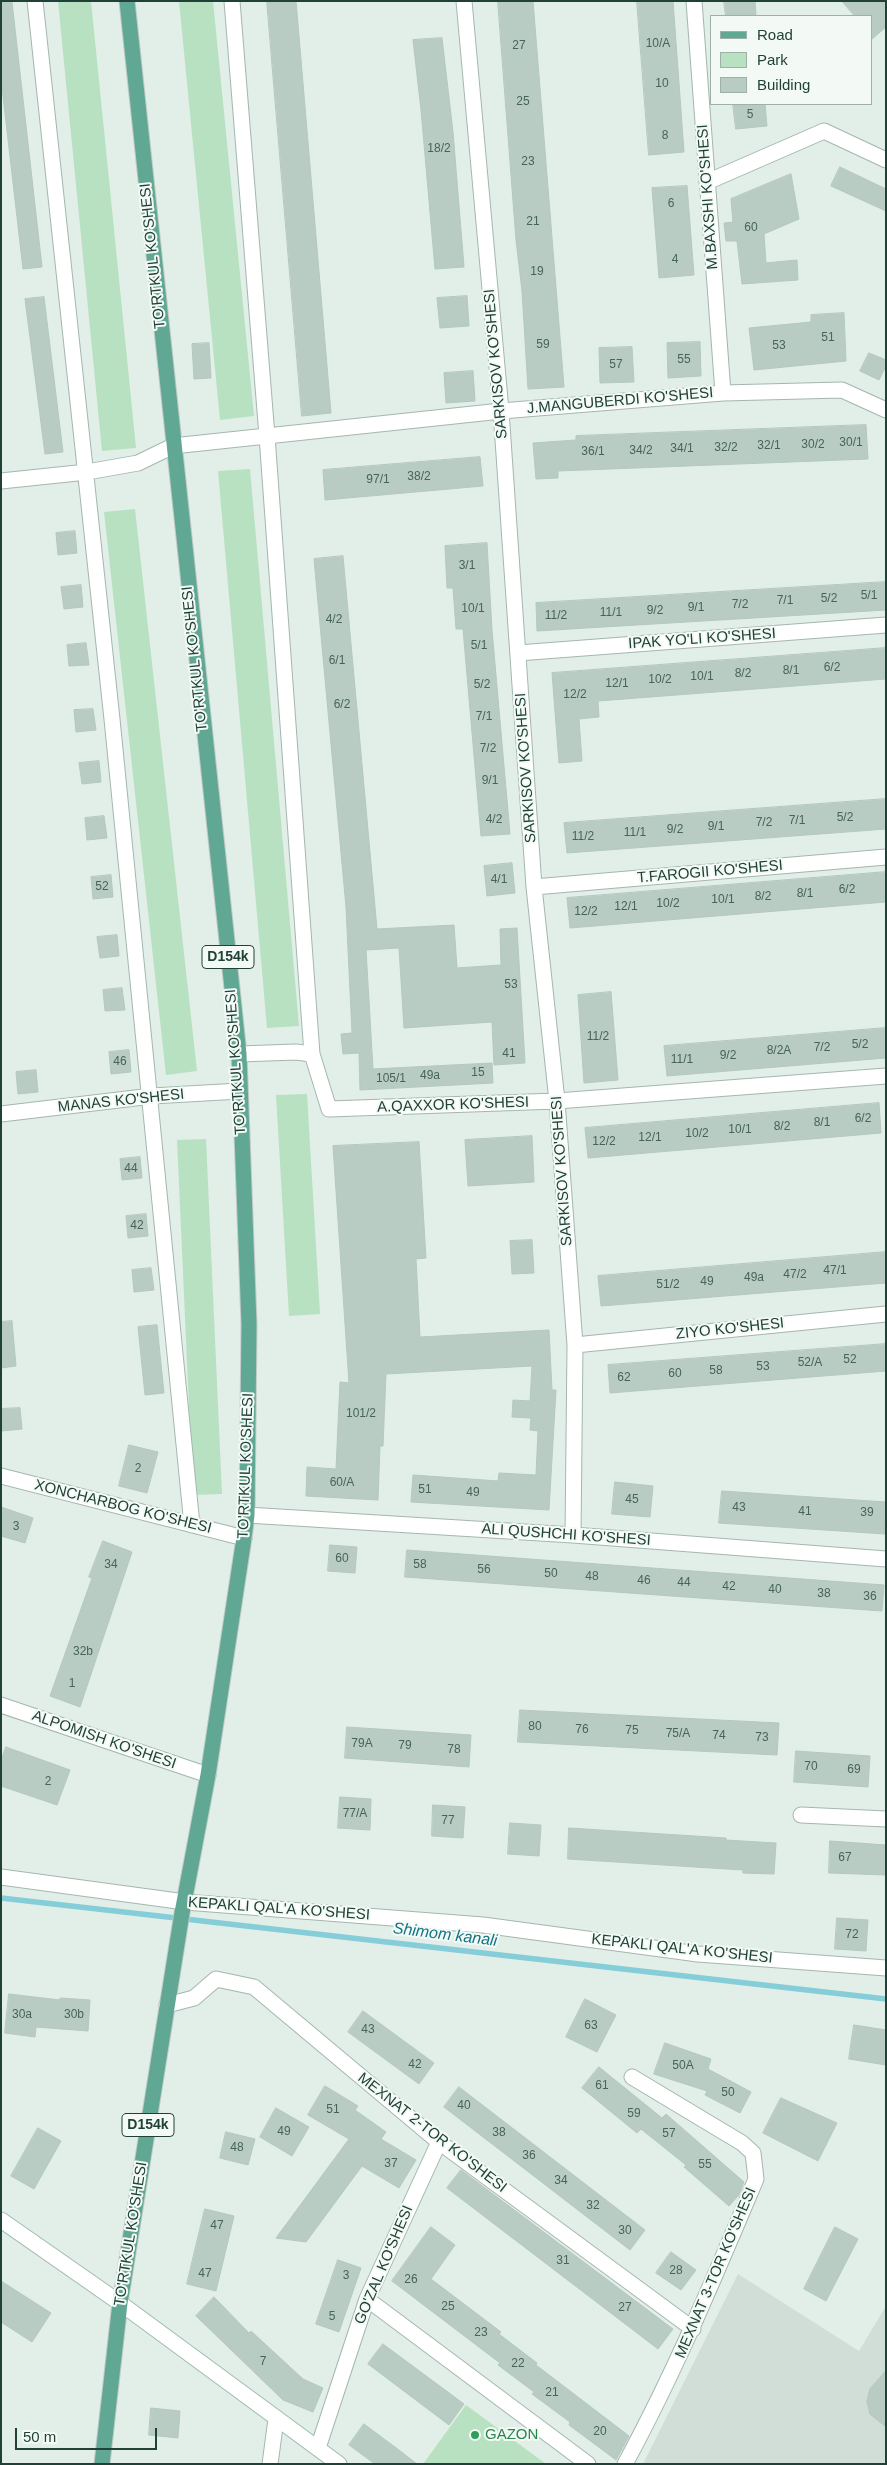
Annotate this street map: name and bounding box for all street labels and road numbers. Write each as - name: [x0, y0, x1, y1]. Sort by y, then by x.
- street label: M.BAXSHI KO'SHESI: [694, 124, 722, 270]
- street label: TO'RTKUL KO'SHESI: [136, 182, 170, 330]
- street label: SARKISOV KO'SHESI: [480, 288, 512, 440]
- street label: J.MANGUBERDI KO'SHESI: [526, 384, 714, 418]
- street label: TO'RTKUL KO'SHESI: [178, 585, 212, 733]
- street label: IPAK YO'LI KO'SHESI: [628, 625, 776, 653]
- street label: SARKISOV KO'SHESI: [512, 692, 540, 844]
- street label: T.FAROGII KO'SHESI: [636, 857, 784, 887]
- road number: D154k: [202, 946, 254, 969]
- street label: TO'RTKUL KO'SHESI: [222, 989, 250, 1135]
- street label: MANAS KO'SHESI: [57, 1085, 185, 1117]
- street label: A.QAXXOR KO'SHESI: [377, 1093, 529, 1117]
- street label: SARKISOV KO'SHESI: [548, 1095, 576, 1247]
- street label: ZIYO KO'SHESI: [675, 1314, 785, 1344]
- street label: TO'RTKUL KO'SHESI: [234, 1393, 258, 1539]
- street label: XONCHARBOG KO'SHESI: [32, 1476, 214, 1538]
- street label: ALI QUSHCHI KO'SHESI: [481, 1520, 651, 1550]
- street label: ALPOMISH KO'SHESI: [30, 1707, 178, 1773]
- street label: KEPAKLI QAL'A KO'SHESI: [187, 1894, 371, 1924]
- street label: KEPAKLI QAL'A KO'SHESI: [590, 1931, 774, 1967]
- street label: MEXNAT 2-TOR KO'SHESI: [354, 2069, 510, 2197]
- road number: D154k: [122, 2114, 174, 2136]
- street label: TO'RTKUL KO'SHESI: [111, 2160, 151, 2308]
- street label: MEXNAT 3-TOR KO'SHESI: [672, 2185, 760, 2361]
- street label: GO'ZAL KO'SHESI: [351, 2203, 417, 2327]

